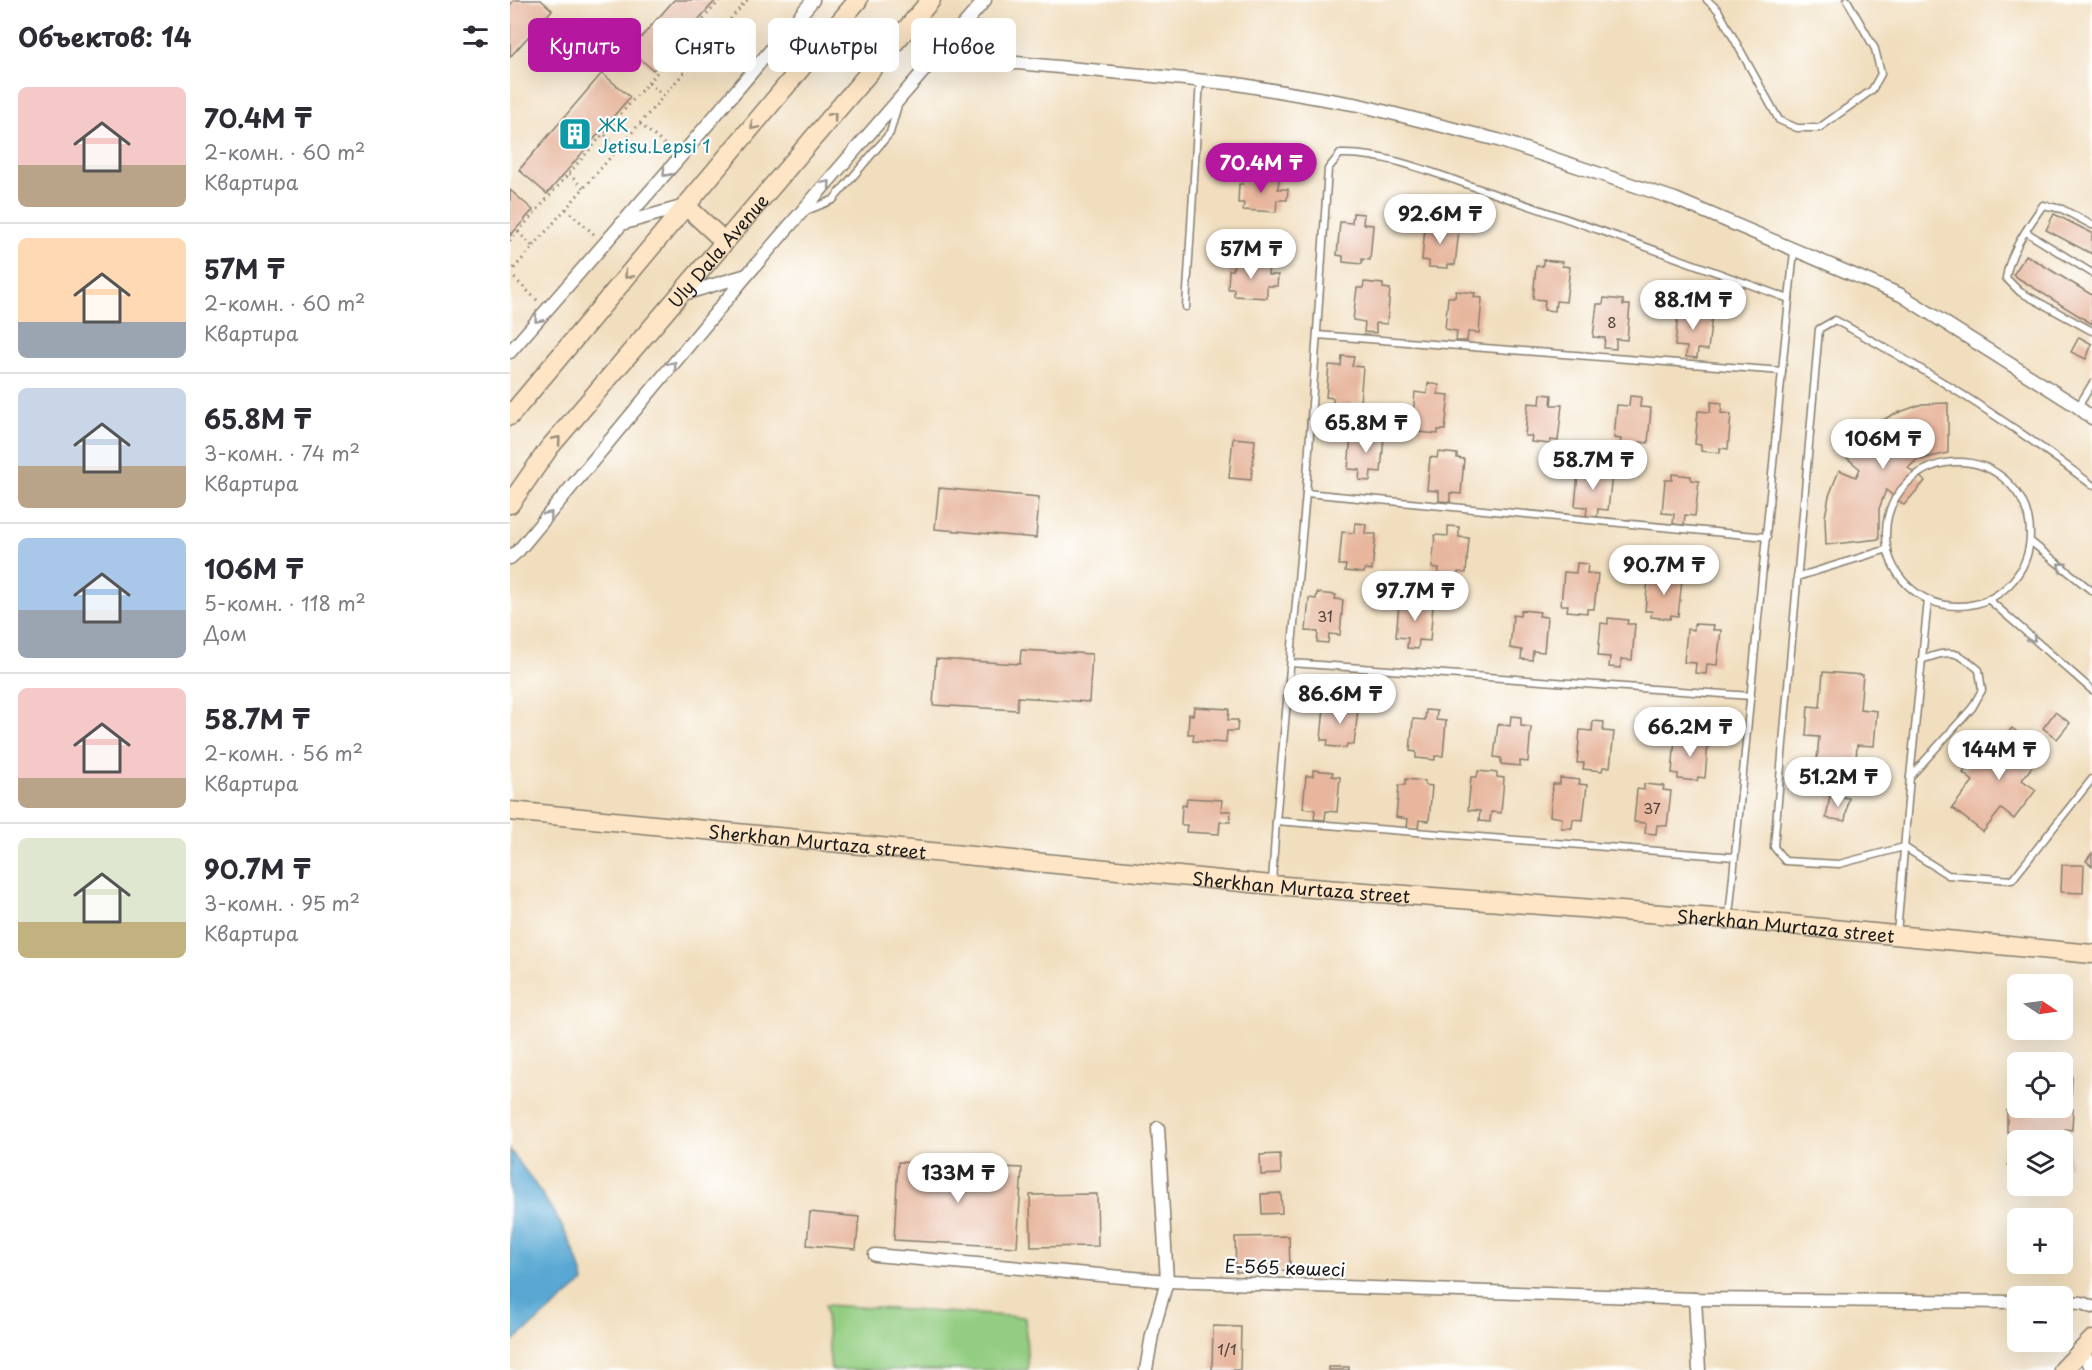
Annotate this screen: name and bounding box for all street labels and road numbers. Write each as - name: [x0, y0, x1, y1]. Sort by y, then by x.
- street label: Uly Dala Avenue: [661, 187, 774, 313]
- street label: Sherkhan Murtaza street: [708, 817, 928, 865]
- street label: Sherkhan Murtaza street: [1191, 864, 1411, 909]
- street label: Sherkhan Murtaza street: [1676, 902, 1896, 948]
- street label: Е-565 көшесі: [1224, 1251, 1346, 1283]

